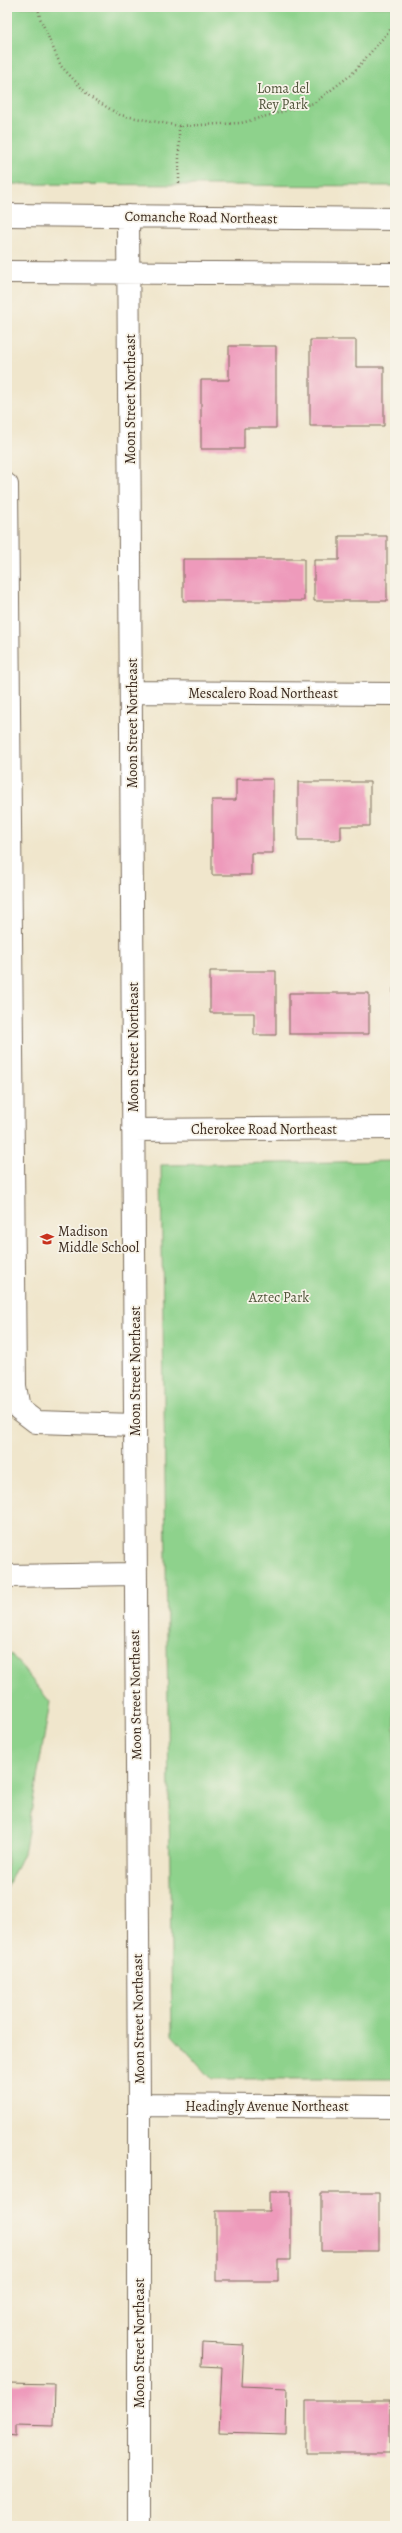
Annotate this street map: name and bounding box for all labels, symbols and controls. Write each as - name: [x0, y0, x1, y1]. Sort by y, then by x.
- park label: Loma del Rey Park: [257, 79, 310, 114]
- street label: Comanche Road Northeast: [124, 207, 278, 228]
- street label: Moon Street Northeast: [121, 333, 140, 464]
- street label: Moon Street Northeast: [123, 657, 142, 788]
- street label: Mescalero Road Northeast: [188, 684, 338, 703]
- street label: Moon Street Northeast: [124, 981, 143, 1112]
- street label: Cherokee Road Northeast: [191, 1120, 337, 1139]
- place label: Madison Middle School: [58, 1222, 140, 1257]
- school or university icon: Madison Middle School: [39, 1231, 55, 1247]
- park label: Aztec Park: [248, 1288, 309, 1307]
- street label: Moon Street Northeast: [126, 1305, 145, 1436]
- street label: Moon Street Northeast: [125, 1629, 146, 1760]
- street label: Moon Street Northeast: [128, 1953, 149, 2084]
- street label: Headingly Avenue Northeast: [185, 2097, 349, 2116]
- street label: Moon Street Northeast: [130, 2277, 149, 2408]

